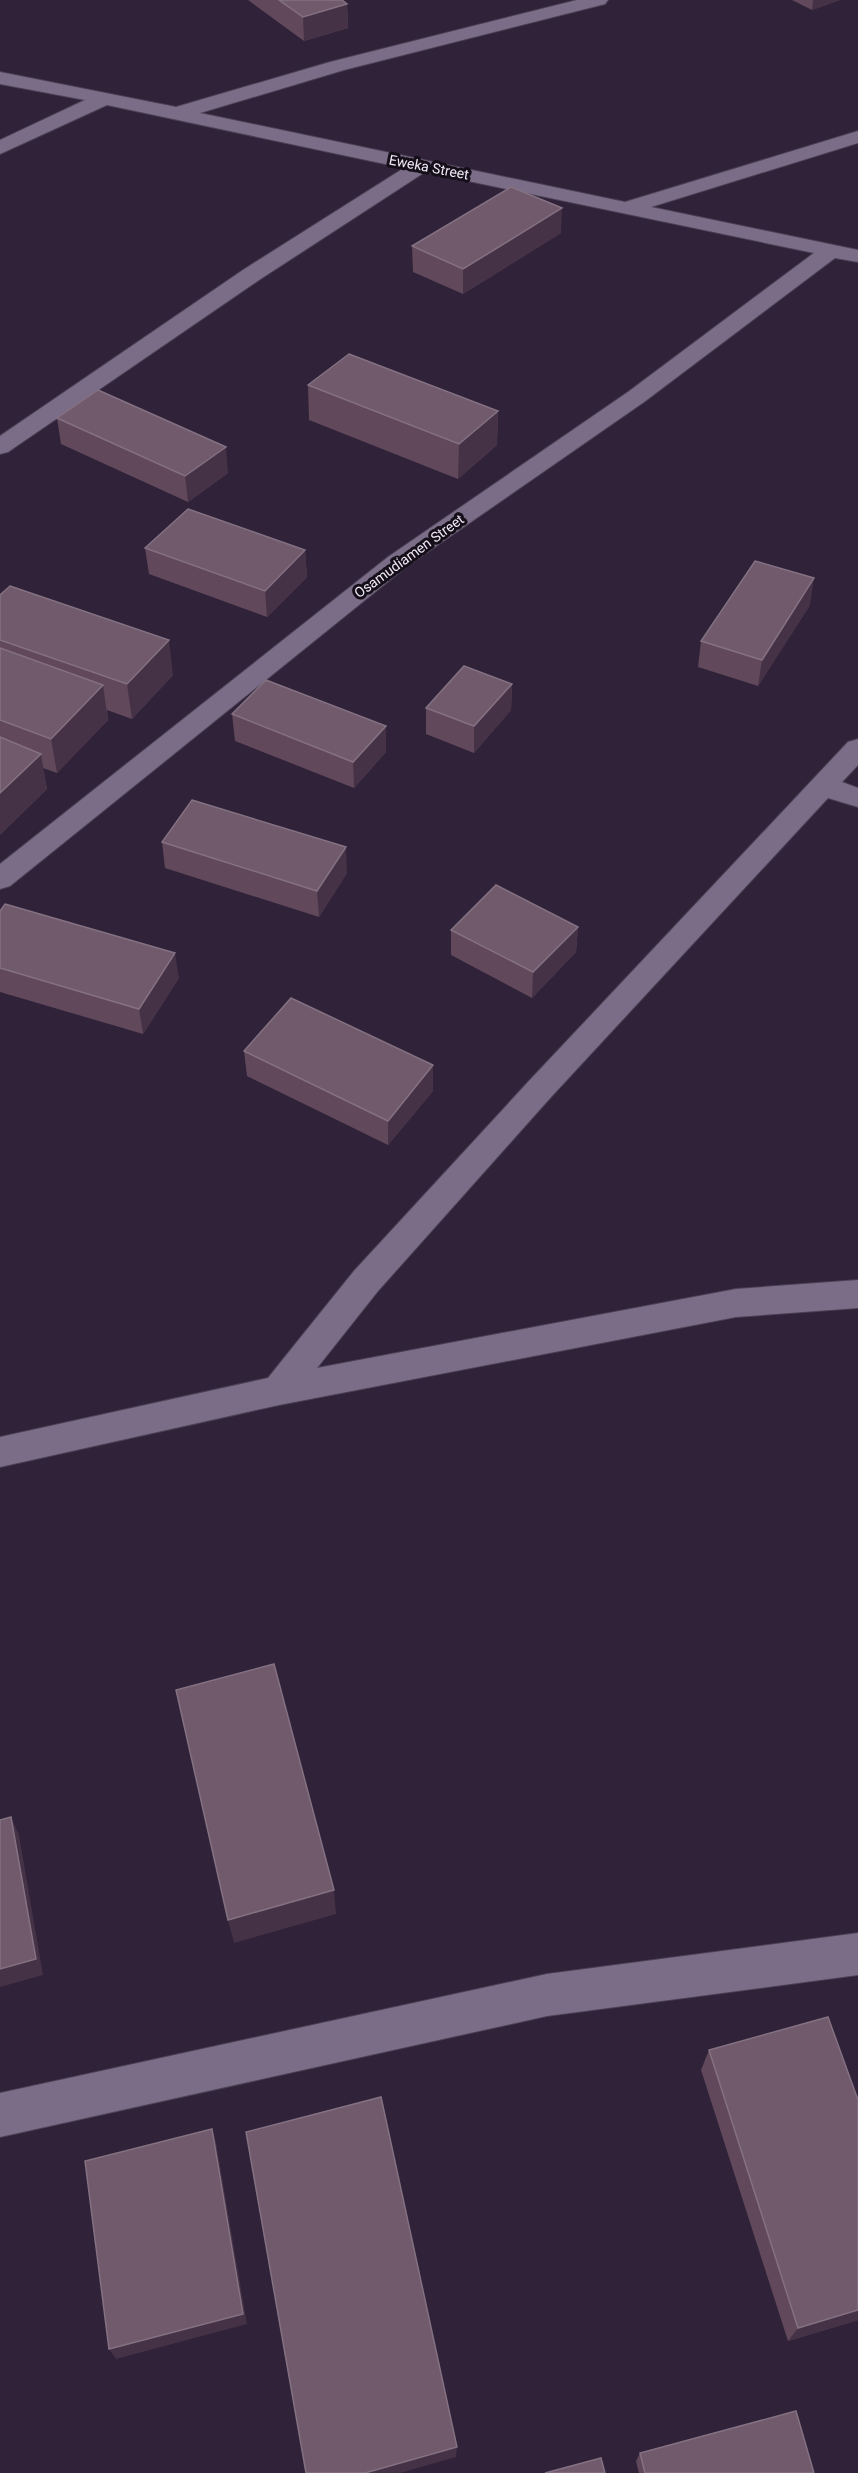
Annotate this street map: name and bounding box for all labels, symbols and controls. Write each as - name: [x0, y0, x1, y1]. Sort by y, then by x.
- street label: Eweka Street: [388, 151, 471, 183]
- street label: Osamudiamen Street: [351, 511, 467, 601]

